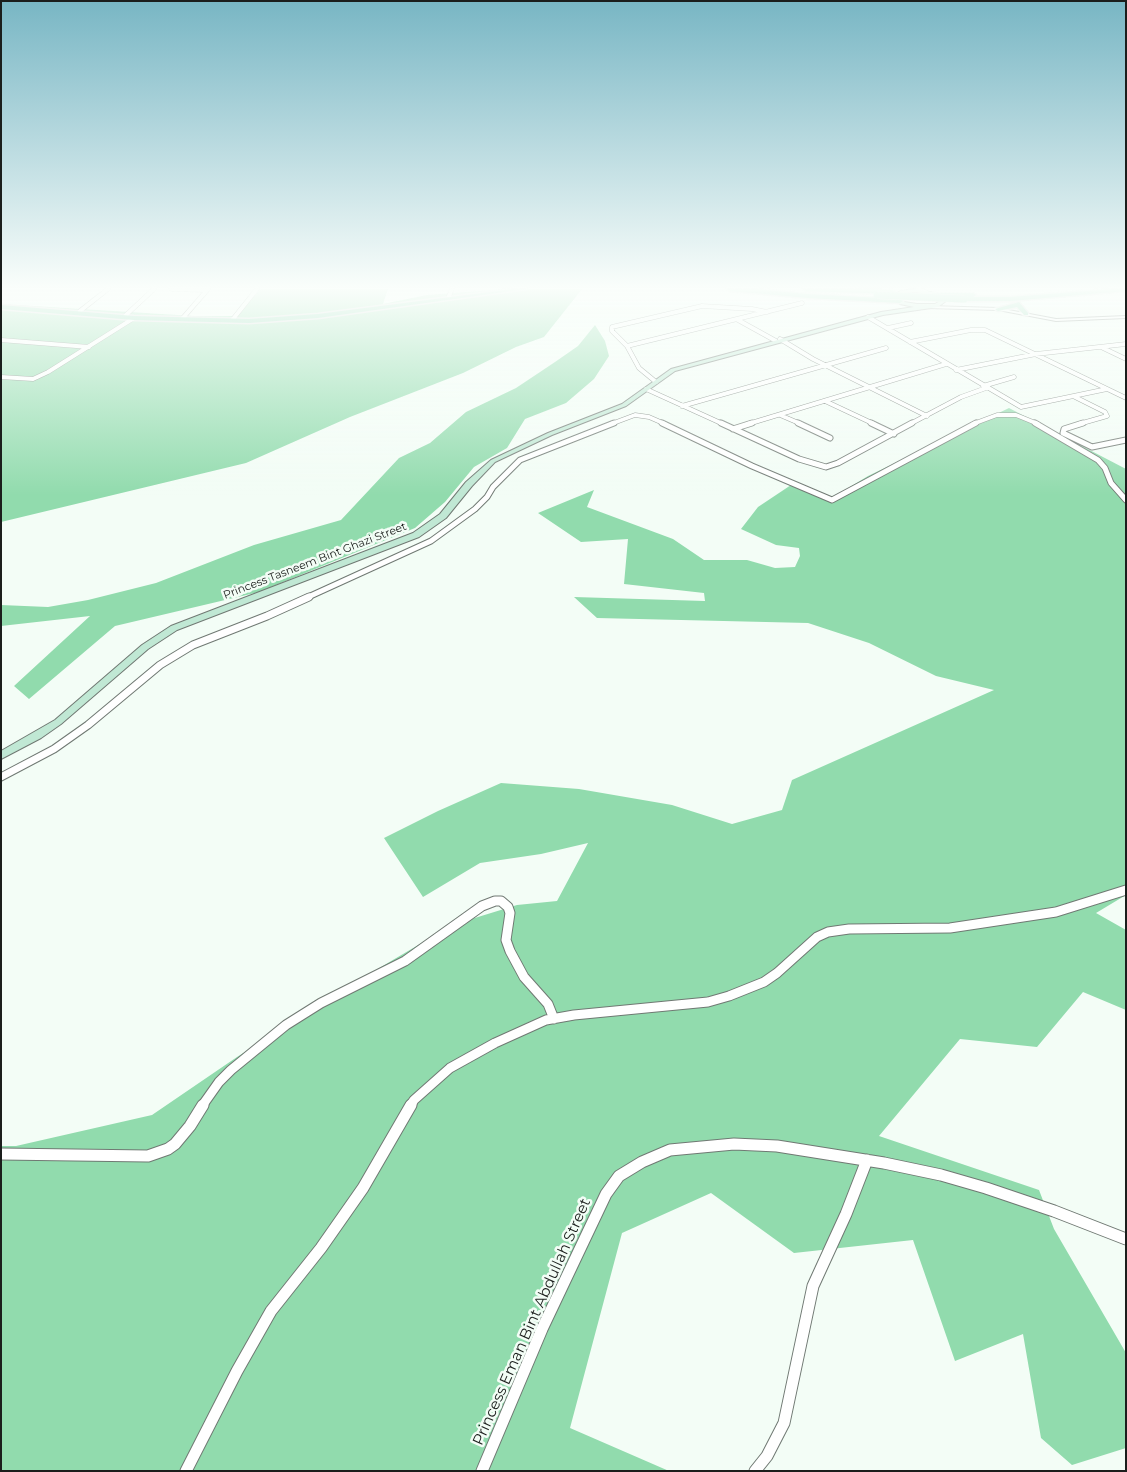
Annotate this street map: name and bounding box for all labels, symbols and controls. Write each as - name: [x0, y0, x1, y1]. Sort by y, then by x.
- street label: Princess Tasneem Bint Ghazi Street: [222, 520, 408, 602]
- street label: Princess Eman Bint Abdullah Street: [469, 1196, 595, 1448]

